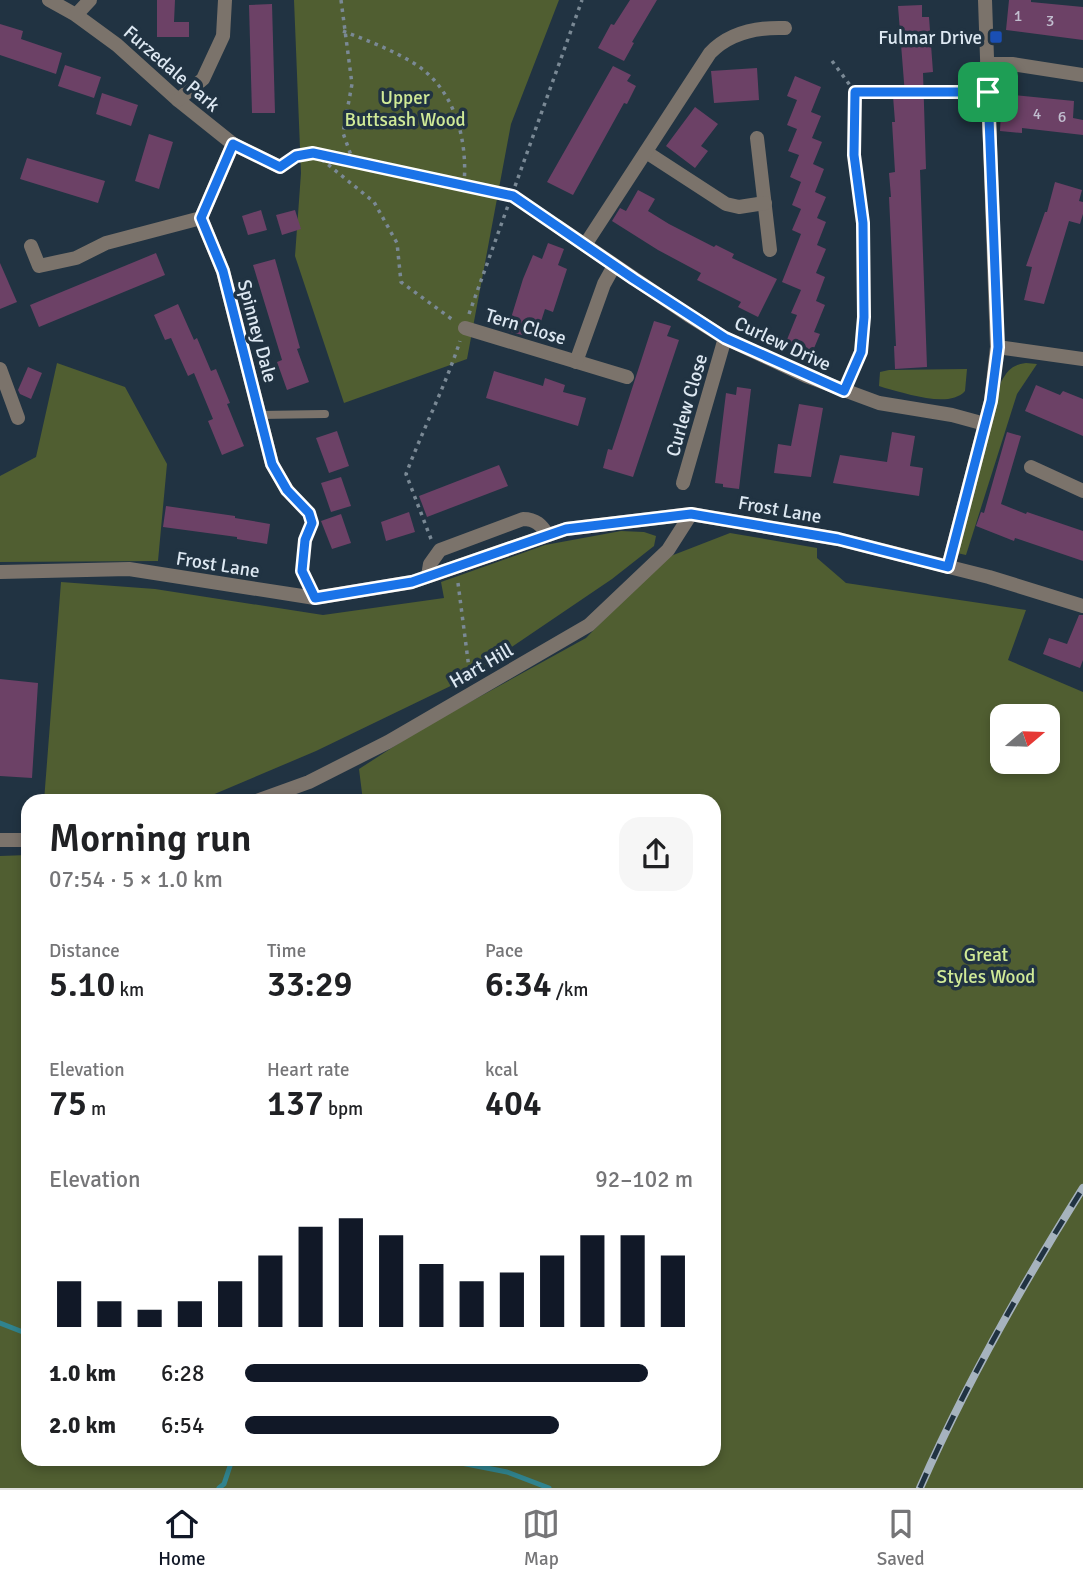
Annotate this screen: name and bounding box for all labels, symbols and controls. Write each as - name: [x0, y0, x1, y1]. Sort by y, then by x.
- house number: 1: [1014, 6, 1022, 26]
- house number: 3: [1046, 11, 1054, 31]
- street label: Furzedale Park: [118, 20, 225, 117]
- place label: Fulmar Drive: [878, 26, 982, 50]
- marker: Fulmar Drive: [988, 29, 1004, 45]
- pin: [958, 62, 1018, 122]
- icon: arrive: [969, 73, 1007, 111]
- park label: Upper Buttsash Wood: [344, 86, 466, 132]
- house number: 4: [1033, 104, 1042, 124]
- house number: 6: [1058, 107, 1066, 127]
- street label: Spinney Dale: [232, 277, 282, 385]
- street label: Tern Close: [482, 303, 569, 351]
- street label: Curlew Drive: [730, 311, 835, 377]
- street label: Curlew Close: [661, 351, 713, 459]
- street label: Frost Lane: [736, 491, 823, 529]
- street label: Frost Lane: [174, 547, 261, 583]
- street label: Hart Hill: [445, 638, 518, 694]
- north arrow: [990, 704, 1060, 774]
- map controls: [990, 704, 1060, 774]
- text: Morning run: [49, 815, 252, 862]
- button: share: [619, 817, 693, 891]
- text: 07:54 · 5 × 1.0 km: [49, 865, 223, 894]
- text: Distance: [49, 939, 120, 963]
- text: Time: [267, 939, 306, 963]
- text: Pace: [485, 939, 523, 963]
- park label: Great Styles Wood: [937, 943, 1035, 989]
- text: 5.10: [49, 963, 115, 1006]
- text: 33:29: [267, 963, 352, 1006]
- text: 6:34: [485, 963, 552, 1006]
- text: km: [115, 978, 144, 1002]
- text: /km: [552, 978, 588, 1002]
- text: Elevation: [49, 1058, 125, 1082]
- text: Heart rate: [267, 1058, 349, 1082]
- text: kcal: [485, 1058, 518, 1082]
- text: 75: [49, 1082, 87, 1125]
- text: 137: [267, 1082, 324, 1125]
- text: 404: [485, 1082, 542, 1125]
- text: m: [87, 1097, 106, 1121]
- text: bpm: [324, 1097, 363, 1121]
- text: Elevation: [49, 1165, 141, 1194]
- text: 92–102 m: [595, 1165, 693, 1194]
- text: 1.0 km: [49, 1359, 116, 1388]
- text: 6:28: [161, 1359, 204, 1388]
- text: 2.0 km: [49, 1411, 116, 1440]
- text: 6:54: [161, 1411, 204, 1440]
- tab: Home: [158, 1505, 206, 1571]
- tab: Map: [522, 1505, 560, 1571]
- tab: Saved: [877, 1505, 925, 1571]

